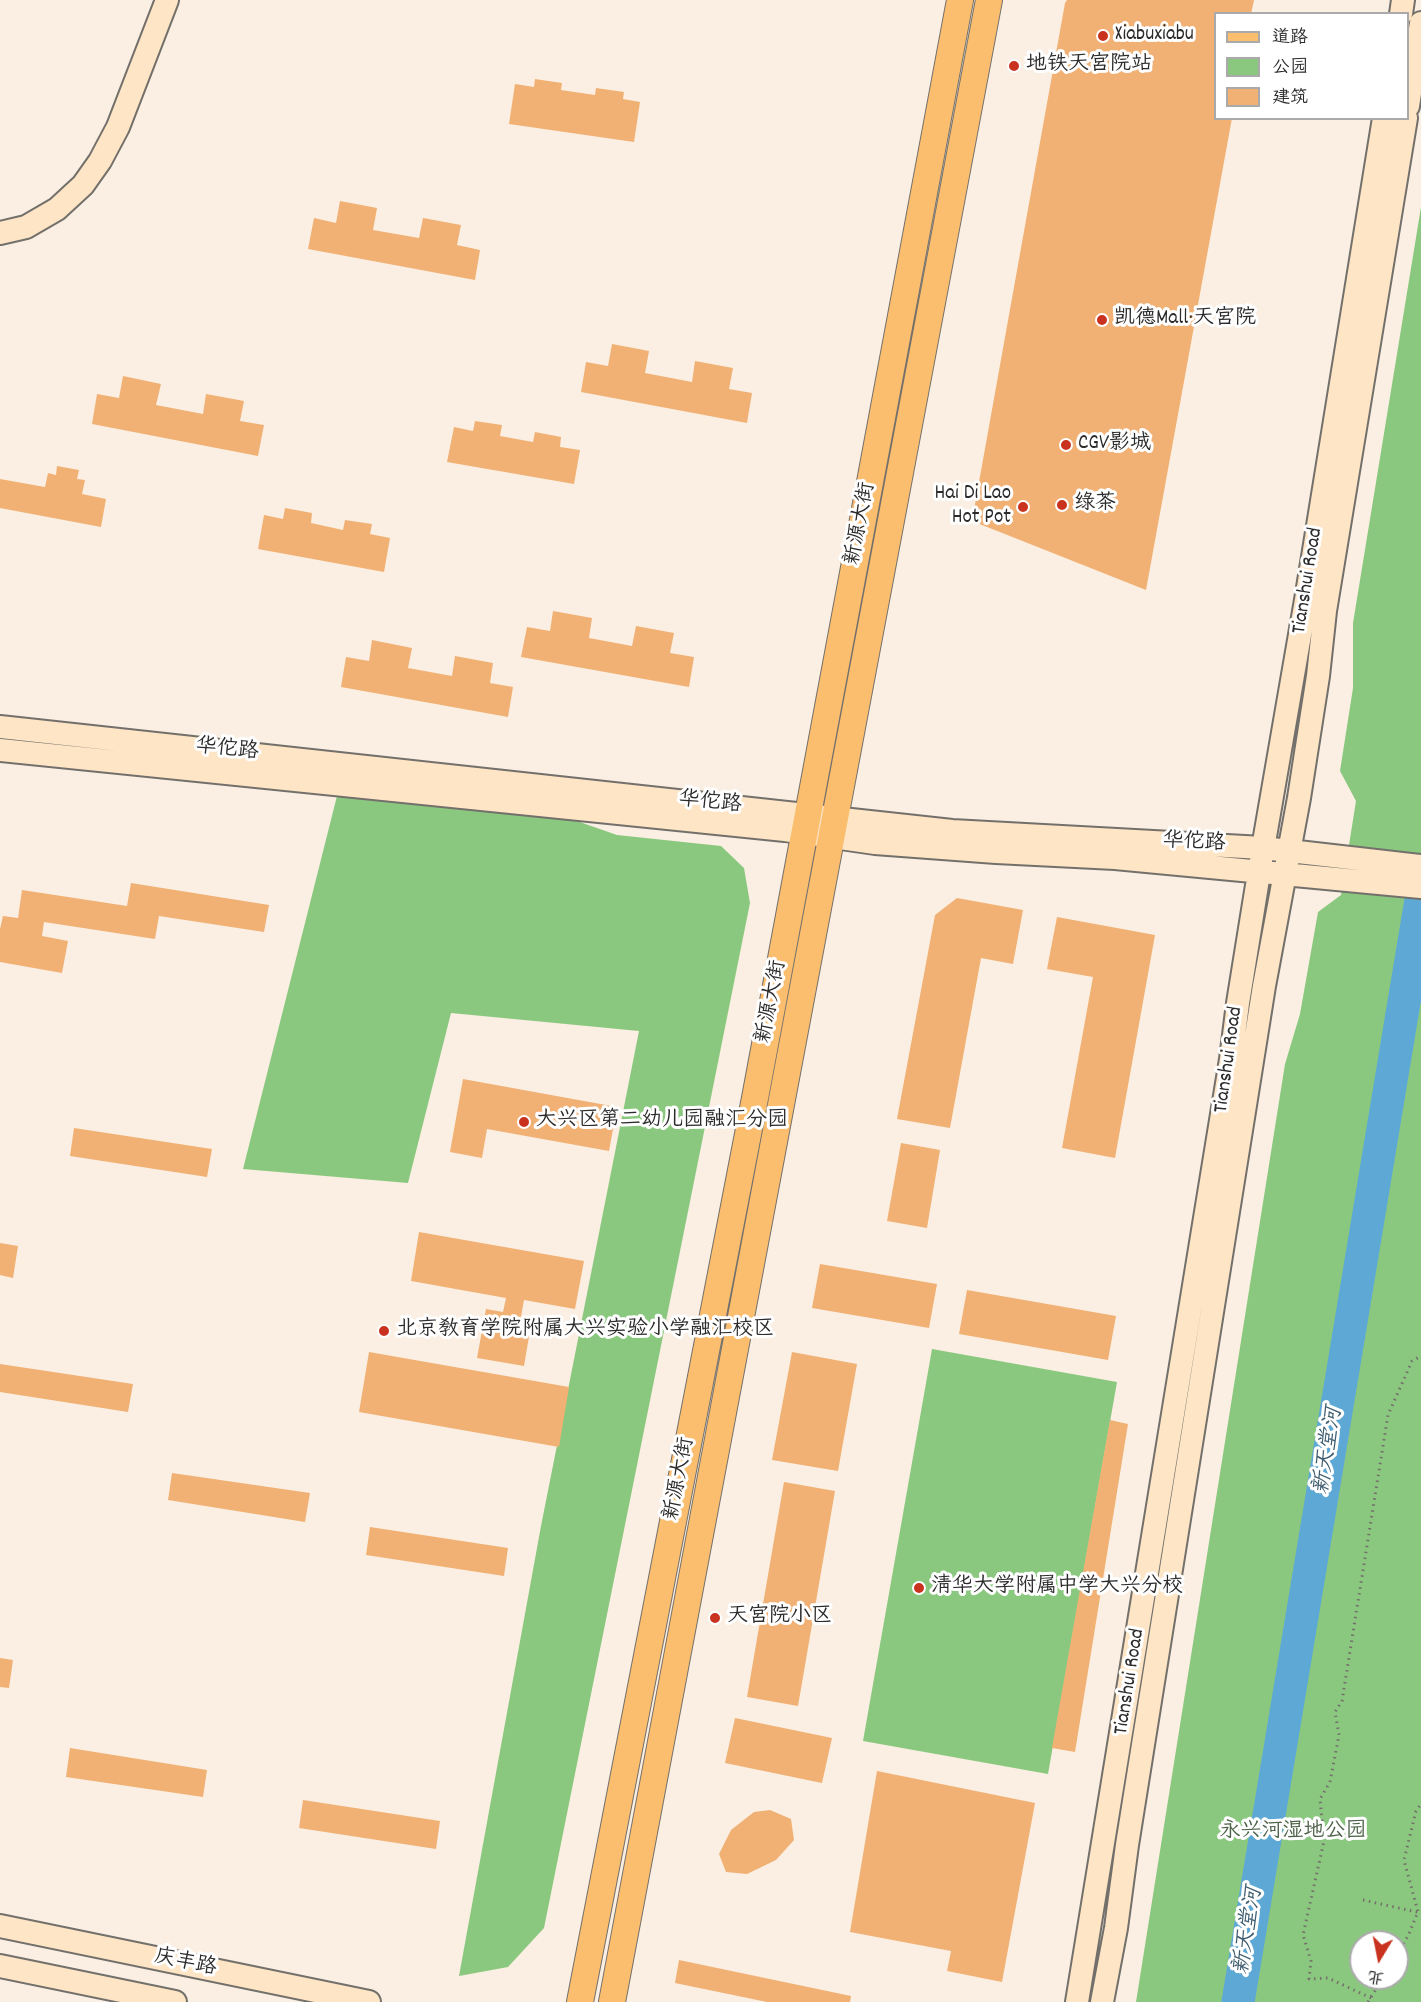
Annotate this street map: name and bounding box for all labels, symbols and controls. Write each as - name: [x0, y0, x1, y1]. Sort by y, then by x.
- legend: [1214, 12, 1409, 120]
- place label: Xiabuxiabu: [1115, 23, 1194, 49]
- text: 道路: [1272, 26, 1308, 51]
- marker: Xiabuxiabu: [1096, 29, 1110, 43]
- place label: 地铁天宫院站: [1026, 53, 1152, 79]
- text: 公园: [1272, 56, 1308, 81]
- marker: 地铁天宫院站: [1007, 59, 1021, 73]
- text: 建筑: [1272, 86, 1308, 111]
- place label: 凯德Mall·天宫院: [1114, 307, 1256, 333]
- marker: 凯德Mall·天宫院: [1095, 313, 1109, 327]
- place label: CGV影城: [1078, 432, 1151, 458]
- marker: CGV影城: [1059, 438, 1073, 452]
- street label: 新源大街: [842, 480, 882, 568]
- place label: Hai Di Lao Hot Pot: [934, 482, 1011, 532]
- place label: 绿茶: [1074, 492, 1116, 518]
- marker: 绿茶: [1055, 498, 1069, 512]
- marker: Hai Di Lao Hot Pot: [1016, 500, 1030, 514]
- street label: Tianshui Road: [1288, 526, 1330, 636]
- street label: 华佗路: [194, 735, 260, 767]
- street label: 华佗路: [677, 788, 743, 820]
- street label: 华佗路: [1162, 830, 1226, 858]
- street label: 新源大街: [753, 958, 793, 1046]
- street label: Tianshui Road: [1210, 1005, 1250, 1115]
- place label: 大兴区第二幼儿园融汇分园: [536, 1109, 788, 1135]
- marker: 大兴区第二幼儿园融汇分园: [517, 1115, 531, 1129]
- place label: 北京教育学院附属大兴实验小学融汇校区: [396, 1318, 774, 1344]
- marker: 北京教育学院附属大兴实验小学融汇校区: [377, 1324, 391, 1338]
- water label: 新天堂河: [1310, 1405, 1350, 1497]
- street label: 新源大街: [661, 1435, 701, 1523]
- place label: 清华大学附属中学大兴分校: [931, 1575, 1183, 1601]
- marker: 清华大学附属中学大兴分校: [912, 1581, 926, 1595]
- place label: 天宫院小区: [727, 1605, 832, 1631]
- marker: 天宫院小区: [708, 1611, 722, 1625]
- street label: Tianshui Road: [1110, 1627, 1152, 1737]
- park label: 永兴河湿地公园: [1220, 1820, 1366, 1846]
- water label: 新天堂河: [1230, 1885, 1270, 1977]
- north arrow: [1349, 1930, 1409, 1990]
- street label: 庆丰路: [152, 1945, 218, 1983]
- text: 北: [1366, 1964, 1386, 1989]

